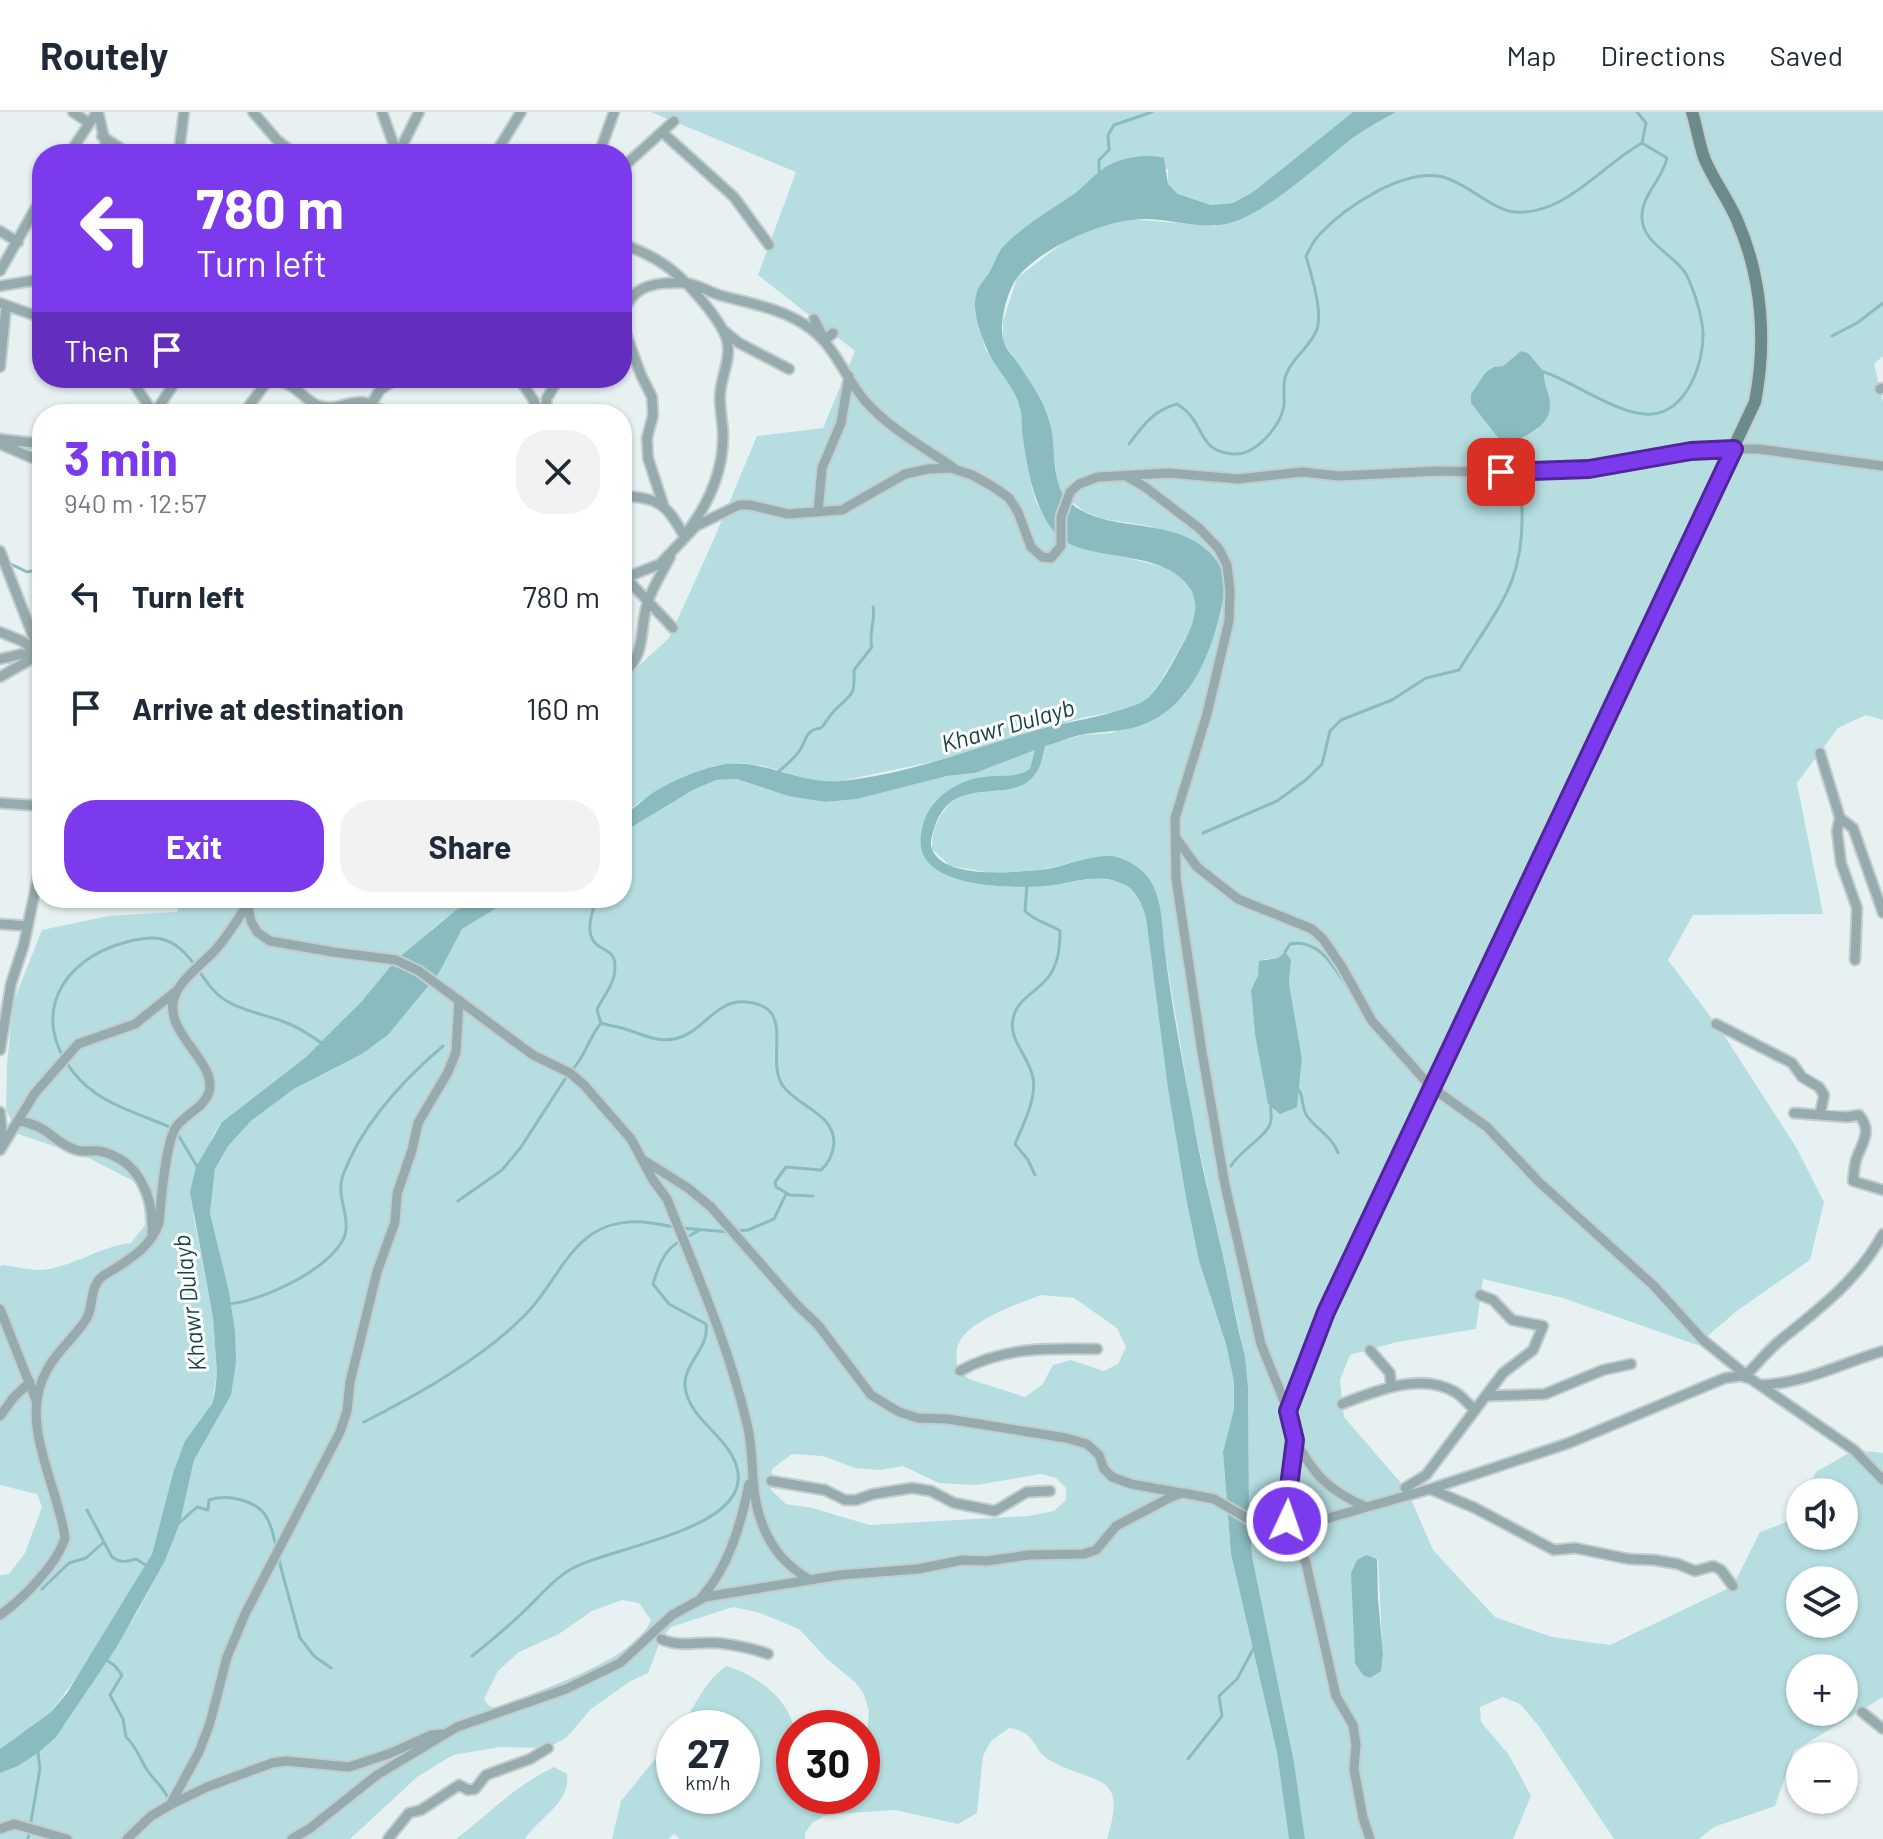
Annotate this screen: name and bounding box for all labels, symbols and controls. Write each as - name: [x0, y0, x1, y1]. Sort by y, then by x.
- text: Routely: [40, 32, 168, 78]
- text: Map: [1507, 38, 1556, 72]
- text: Directions: [1600, 38, 1726, 72]
- text: Saved: [1770, 38, 1843, 72]
- text: 780 m: [196, 173, 344, 240]
- icon: left: [64, 176, 168, 280]
- text: Turn left: [196, 241, 327, 284]
- icon: arrive: [145, 328, 189, 372]
- text: Then: [64, 332, 129, 368]
- text: 3 min: [64, 428, 178, 486]
- button: close: [516, 430, 600, 514]
- pin: [1467, 438, 1535, 506]
- icon: arrive: [1479, 450, 1523, 494]
- text: 940 m · 12:57: [64, 487, 207, 518]
- icon: left: [64, 574, 108, 618]
- text: Turn left: [132, 578, 245, 614]
- text: 780 m: [522, 578, 600, 614]
- icon: arrive: [64, 686, 108, 730]
- text: Arrive at destination: [132, 690, 404, 726]
- text: 160 m: [526, 690, 600, 726]
- water label: Khawr Dulayb: [938, 692, 1078, 757]
- button: Exit: [64, 800, 324, 892]
- button: Share: [340, 800, 600, 892]
- water label: Khawr Dulayb: [166, 1233, 211, 1373]
- map controls: [1786, 1478, 1858, 1814]
- button: sound: [1786, 1478, 1858, 1550]
- position arrow: [1245, 1479, 1329, 1563]
- button: layers: [1786, 1566, 1858, 1638]
- button: +: [1786, 1654, 1858, 1726]
- speed limit sign: 30: [776, 1710, 880, 1814]
- text: 27: [687, 1728, 729, 1776]
- button: −: [1786, 1742, 1858, 1814]
- text: km/h: [685, 1770, 731, 1794]

